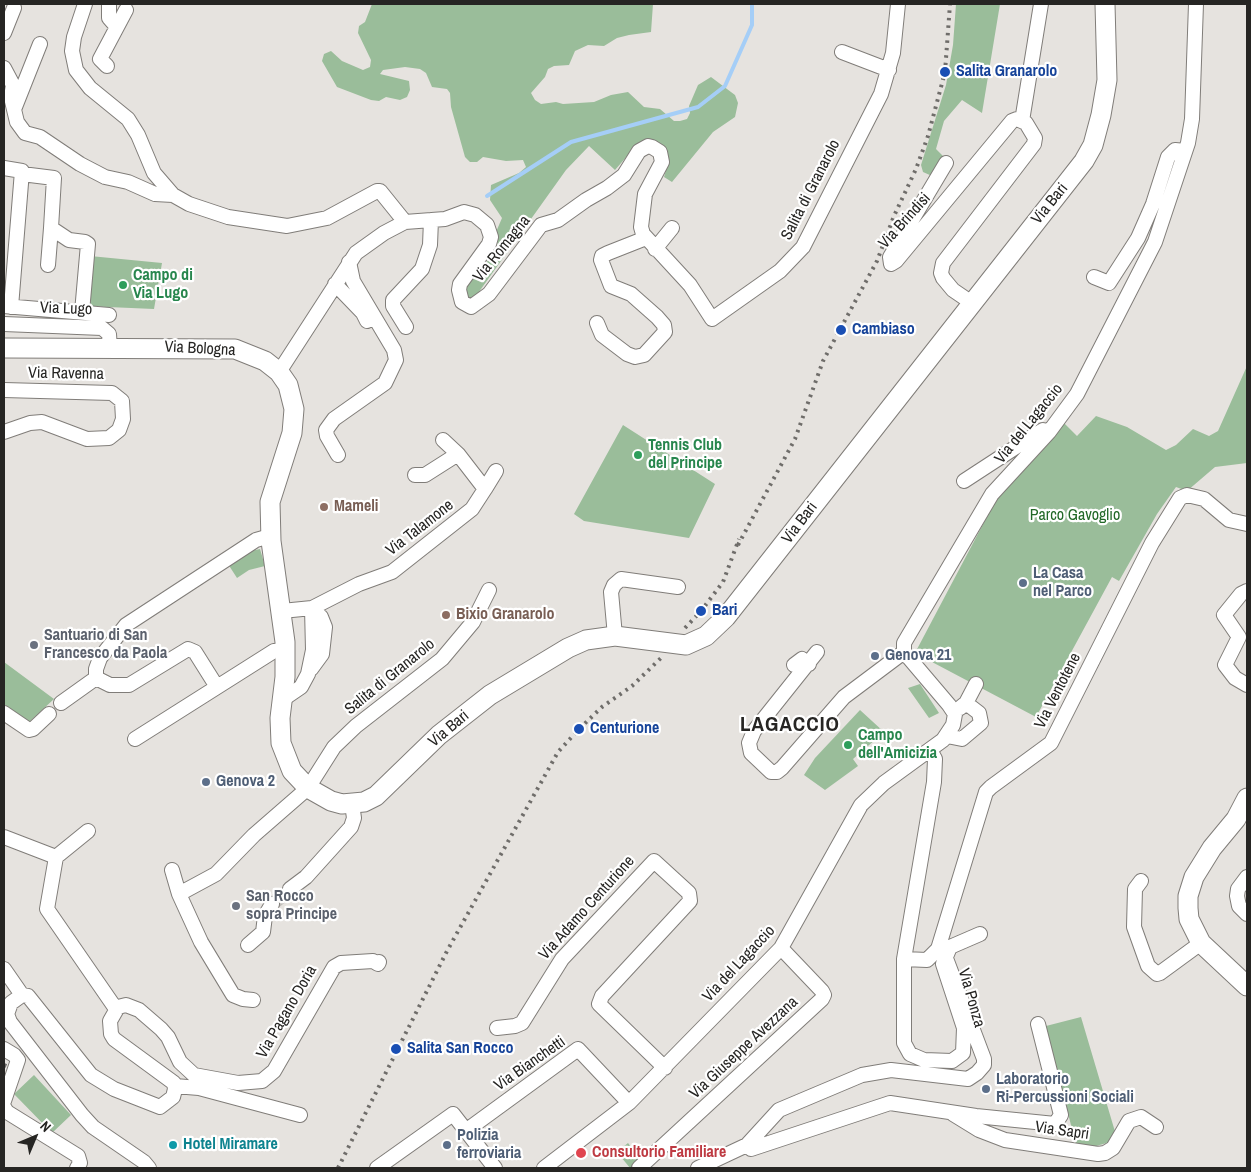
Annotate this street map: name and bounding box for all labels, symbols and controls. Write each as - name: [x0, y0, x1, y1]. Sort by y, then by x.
- place label: Salita Granarolo: [956, 62, 1057, 82]
- marker: Salita Granarolo: [938, 65, 952, 79]
- street label: Salita di Granarolo: [777, 137, 845, 243]
- street label: Via Bari: [1028, 180, 1072, 228]
- street label: Via Brindisi: [875, 189, 935, 253]
- street label: Via Romagna: [469, 212, 535, 286]
- place label: Campo di Via Lugo: [133, 266, 193, 304]
- marker: Campo di Via Lugo: [117, 279, 129, 291]
- street label: Via Lugo: [40, 298, 92, 320]
- place label: Cambiaso: [852, 320, 915, 340]
- marker: Cambiaso: [834, 323, 848, 337]
- street label: Via Bologna: [164, 338, 236, 360]
- street label: Via Ravenna: [28, 364, 104, 384]
- street label: Via del Lagaccio: [991, 380, 1067, 468]
- place label: Tennis Club del Principe: [648, 436, 722, 474]
- marker: Tennis Club del Principe: [632, 449, 644, 461]
- street label: Via Talamone: [382, 496, 458, 560]
- place label: Mameli: [334, 497, 378, 517]
- street label: Via Bari: [778, 498, 822, 548]
- marker: Mameli: [318, 501, 330, 513]
- park label: Parco Gavoglio: [1030, 506, 1120, 526]
- place label: La Casa nel Parco: [1033, 564, 1092, 602]
- marker: La Casa nel Parco: [1017, 577, 1029, 589]
- place label: Bari: [712, 601, 738, 621]
- marker: Bari: [694, 604, 708, 618]
- place label: Bixio Granarolo: [456, 605, 554, 625]
- marker: Bixio Granarolo: [440, 609, 452, 621]
- place label: Santuario di San Francesco da Paola: [44, 626, 167, 664]
- street label: Salita di Granarolo: [341, 635, 439, 719]
- marker: Santuario di San Francesco da Paola: [28, 639, 40, 651]
- place label: Genova 21: [885, 646, 951, 666]
- marker: Genova 21: [869, 650, 881, 662]
- street label: Via Ventotene: [1031, 650, 1085, 732]
- street label: Via Bari: [425, 706, 473, 752]
- district label: LAGACCIO: [739, 712, 841, 738]
- place label: Centurione: [590, 719, 659, 739]
- marker: Centurione: [572, 722, 586, 736]
- place label: Campo dell'Amicizia: [858, 726, 937, 764]
- marker: Campo dell'Amicizia: [842, 739, 854, 751]
- place label: Genova 2: [216, 772, 275, 792]
- marker: Genova 2: [200, 776, 212, 788]
- street label: Via Adamo Centurione: [535, 852, 639, 964]
- place label: San Rocco sopra Principe: [246, 887, 337, 925]
- marker: San Rocco sopra Principe: [230, 900, 242, 912]
- street label: Via del Lagaccio: [699, 922, 779, 1006]
- street label: Via Pagano Doria: [253, 962, 321, 1062]
- street label: Via Ponza: [953, 966, 989, 1030]
- street label: Via Giuseppe Avezzana: [686, 993, 802, 1103]
- street label: Via Bianchetti: [491, 1033, 569, 1095]
- place label: Salita San Rocco: [407, 1039, 513, 1059]
- marker: Salita San Rocco: [389, 1042, 403, 1056]
- place label: Laboratorio Ri-Percussioni Sociali: [996, 1070, 1134, 1108]
- marker: Laboratorio Ri-Percussioni Sociali: [980, 1083, 992, 1095]
- north arrow: [10, 1112, 60, 1162]
- text: N: [36, 1117, 55, 1136]
- street label: Via Sapri: [1034, 1118, 1090, 1144]
- place label: Polizia ferroviaria: [457, 1126, 521, 1164]
- place label: Hotel Miramare: [183, 1135, 278, 1155]
- marker: Hotel Miramare: [167, 1139, 179, 1151]
- marker: Polizia ferroviaria: [441, 1139, 453, 1151]
- place label: Consultorio Familiare: [592, 1143, 726, 1163]
- marker: Consultorio Familiare: [574, 1146, 588, 1160]

